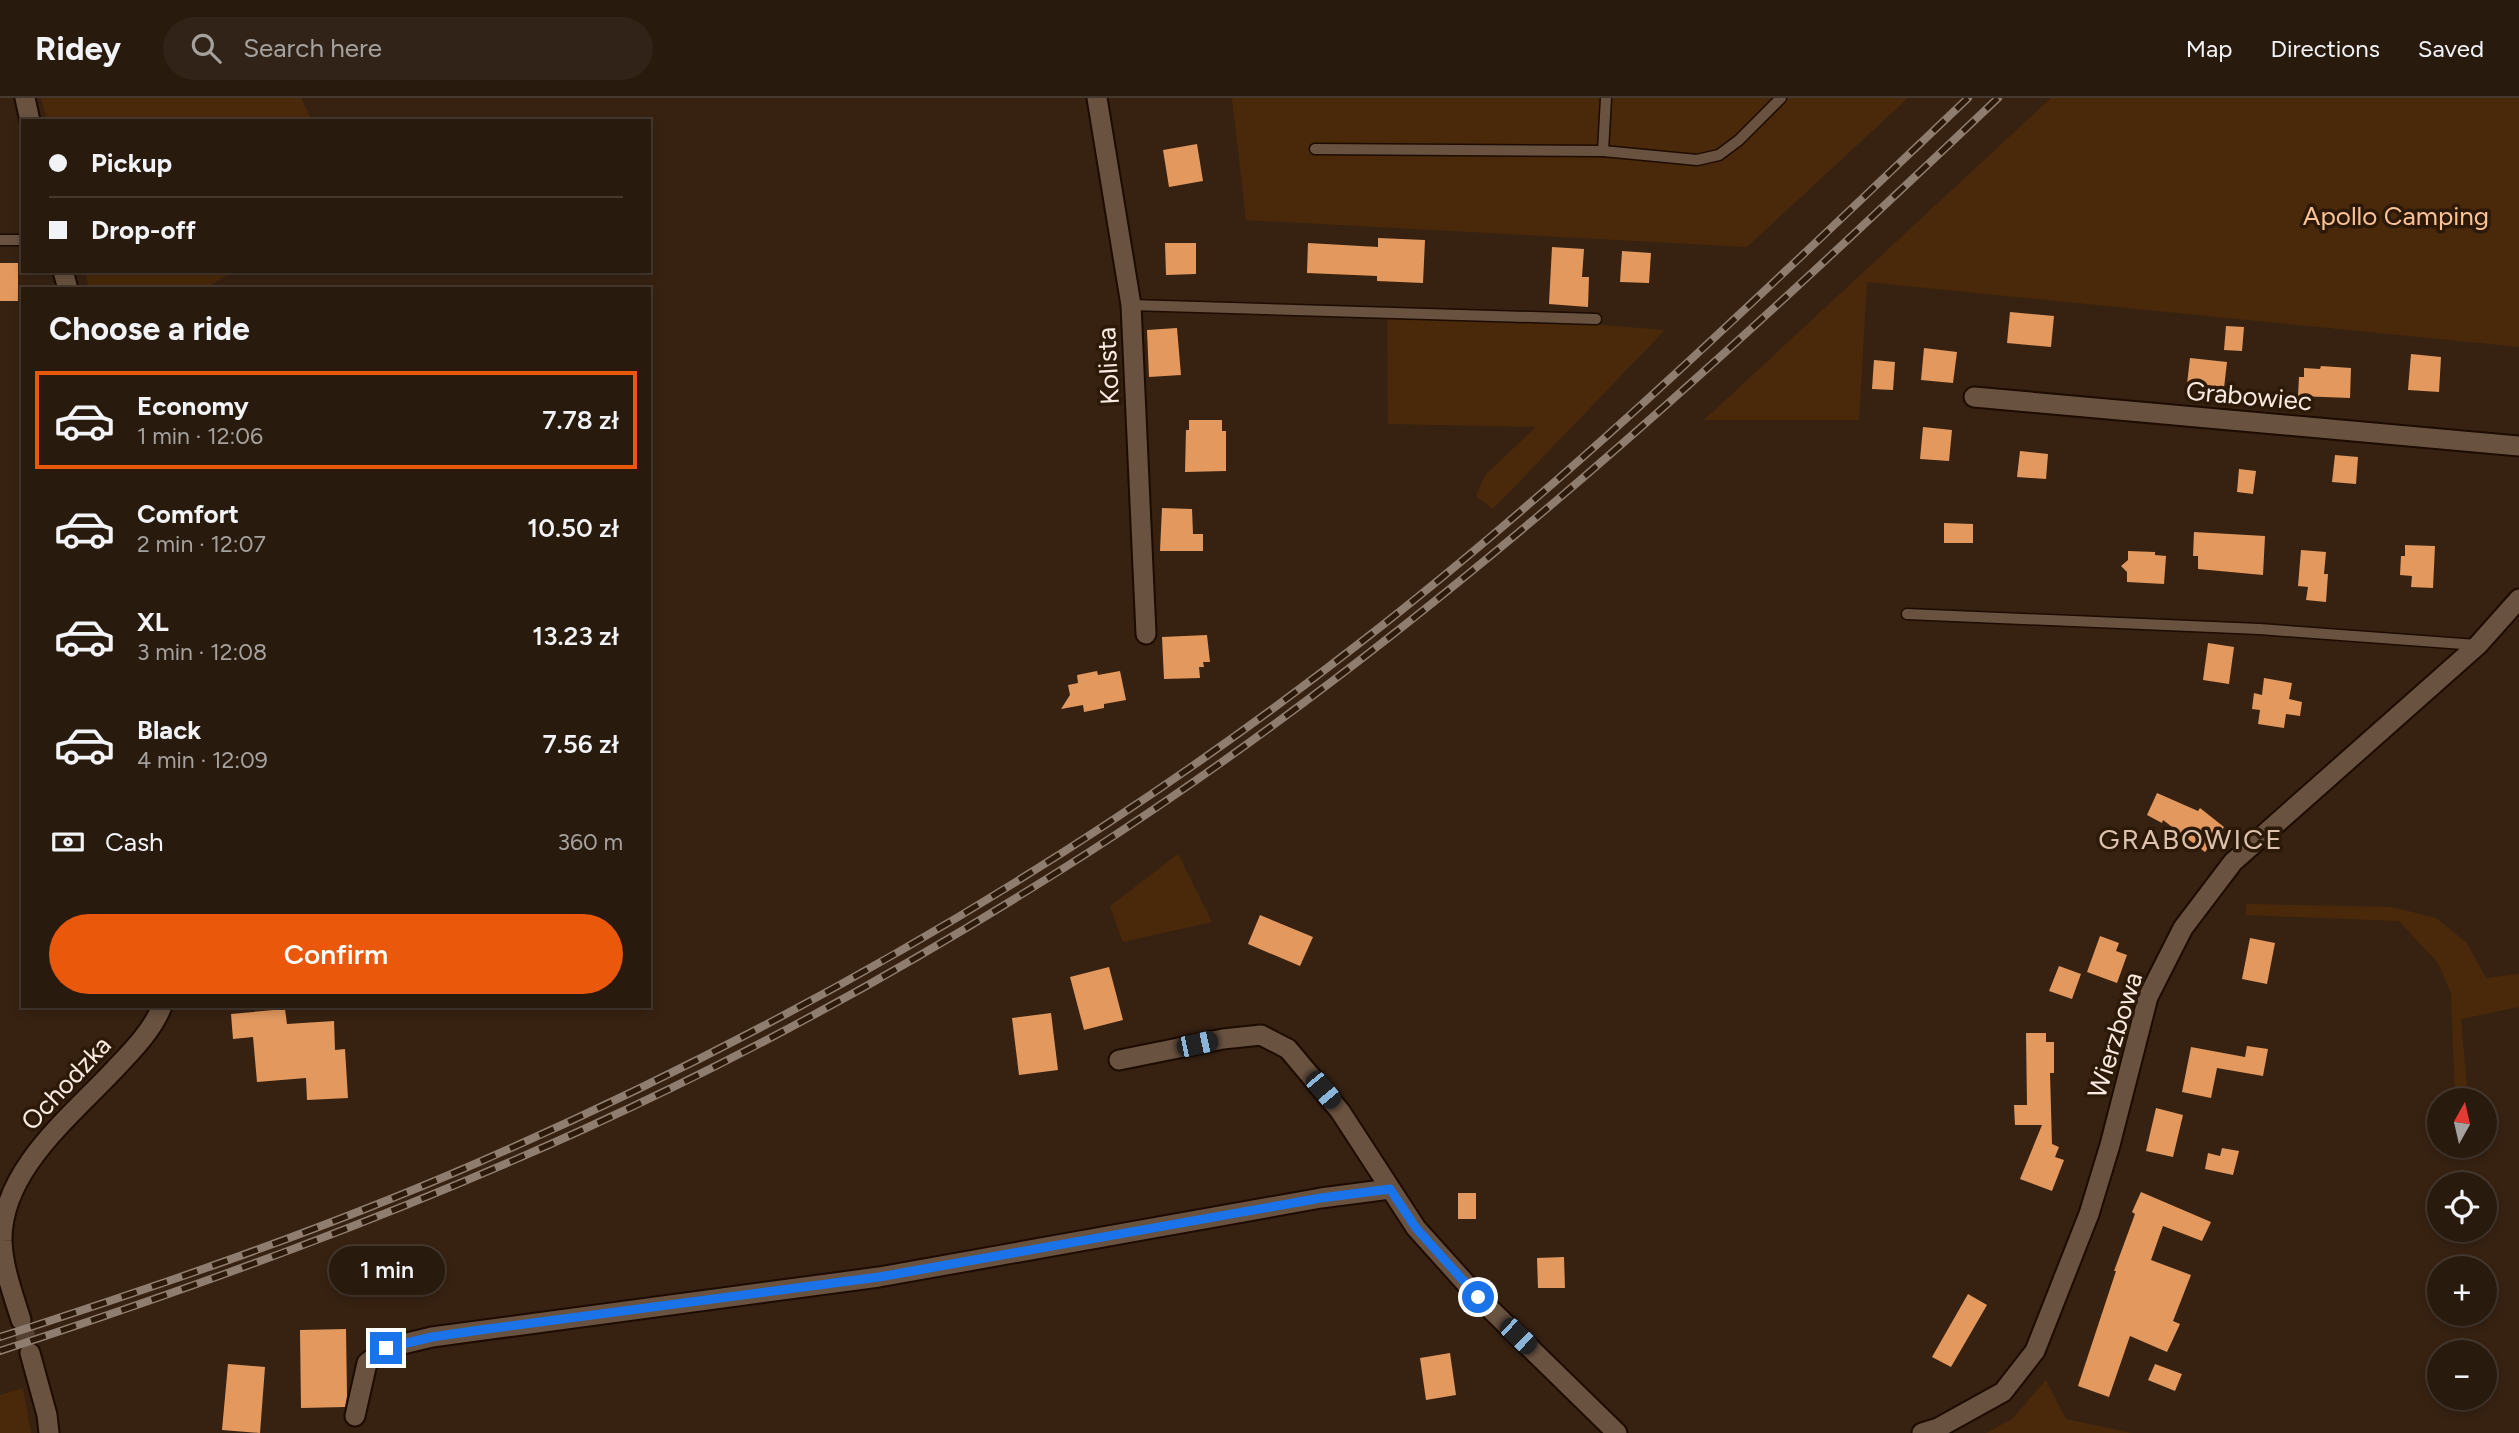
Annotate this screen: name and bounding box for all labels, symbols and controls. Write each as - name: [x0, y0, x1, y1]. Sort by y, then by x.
- search box: [163, 17, 653, 80]
- text: Ridey: [35, 29, 121, 68]
- icon: search: [187, 29, 225, 67]
- text: Search here: [243, 32, 382, 64]
- text: Map: [2186, 34, 2232, 63]
- text: Directions: [2270, 34, 2380, 63]
- text: Saved: [2418, 34, 2484, 63]
- text: Pickup: [91, 147, 172, 179]
- park label: Apollo Camping: [2303, 200, 2489, 232]
- text: Drop-off: [91, 214, 196, 246]
- text: Choose a ride: [49, 310, 250, 348]
- street label: Kolista: [1090, 326, 1126, 406]
- street label: Grabowiec: [2185, 375, 2313, 417]
- icon: car: [53, 389, 116, 452]
- text: Economy: [137, 390, 249, 422]
- text: 7.78 zł: [542, 404, 619, 436]
- text: 1 min · 12:06: [137, 422, 263, 450]
- icon: car: [53, 497, 116, 560]
- text: Comfort: [137, 498, 239, 530]
- text: 10.50 zł: [527, 512, 619, 544]
- text: 2 min · 12:07: [137, 530, 266, 558]
- icon: car: [53, 605, 116, 668]
- text: XL: [137, 606, 169, 638]
- text: 13.23 zł: [532, 620, 619, 652]
- text: 3 min · 12:08: [137, 638, 267, 666]
- icon: car: [53, 713, 116, 776]
- text: Black: [137, 714, 201, 746]
- text: 7.56 zł: [543, 728, 619, 760]
- text: 4 min · 12:09: [137, 746, 268, 774]
- district label: GRABOWICE: [2098, 822, 2284, 856]
- icon: cash: [49, 823, 87, 861]
- text: Cash: [105, 826, 164, 858]
- text: 360 m: [557, 828, 623, 856]
- button: Confirm: [49, 914, 623, 994]
- street label: Wierzbowa: [2081, 968, 2149, 1102]
- street label: Ochodzka: [14, 1029, 118, 1137]
- car: [1175, 1029, 1220, 1059]
- car: [1302, 1067, 1345, 1113]
- north arrow: [2427, 1088, 2497, 1158]
- map controls: [2427, 1088, 2497, 1410]
- button: locate: [2427, 1172, 2497, 1242]
- callout: 1 min: [328, 1246, 444, 1296]
- text: 1 min: [360, 1256, 414, 1284]
- button: +: [2427, 1256, 2497, 1326]
- route start: [1462, 1281, 1494, 1313]
- car: [1496, 1314, 1541, 1358]
- route end: [370, 1332, 402, 1364]
- button: −: [2427, 1340, 2497, 1410]

